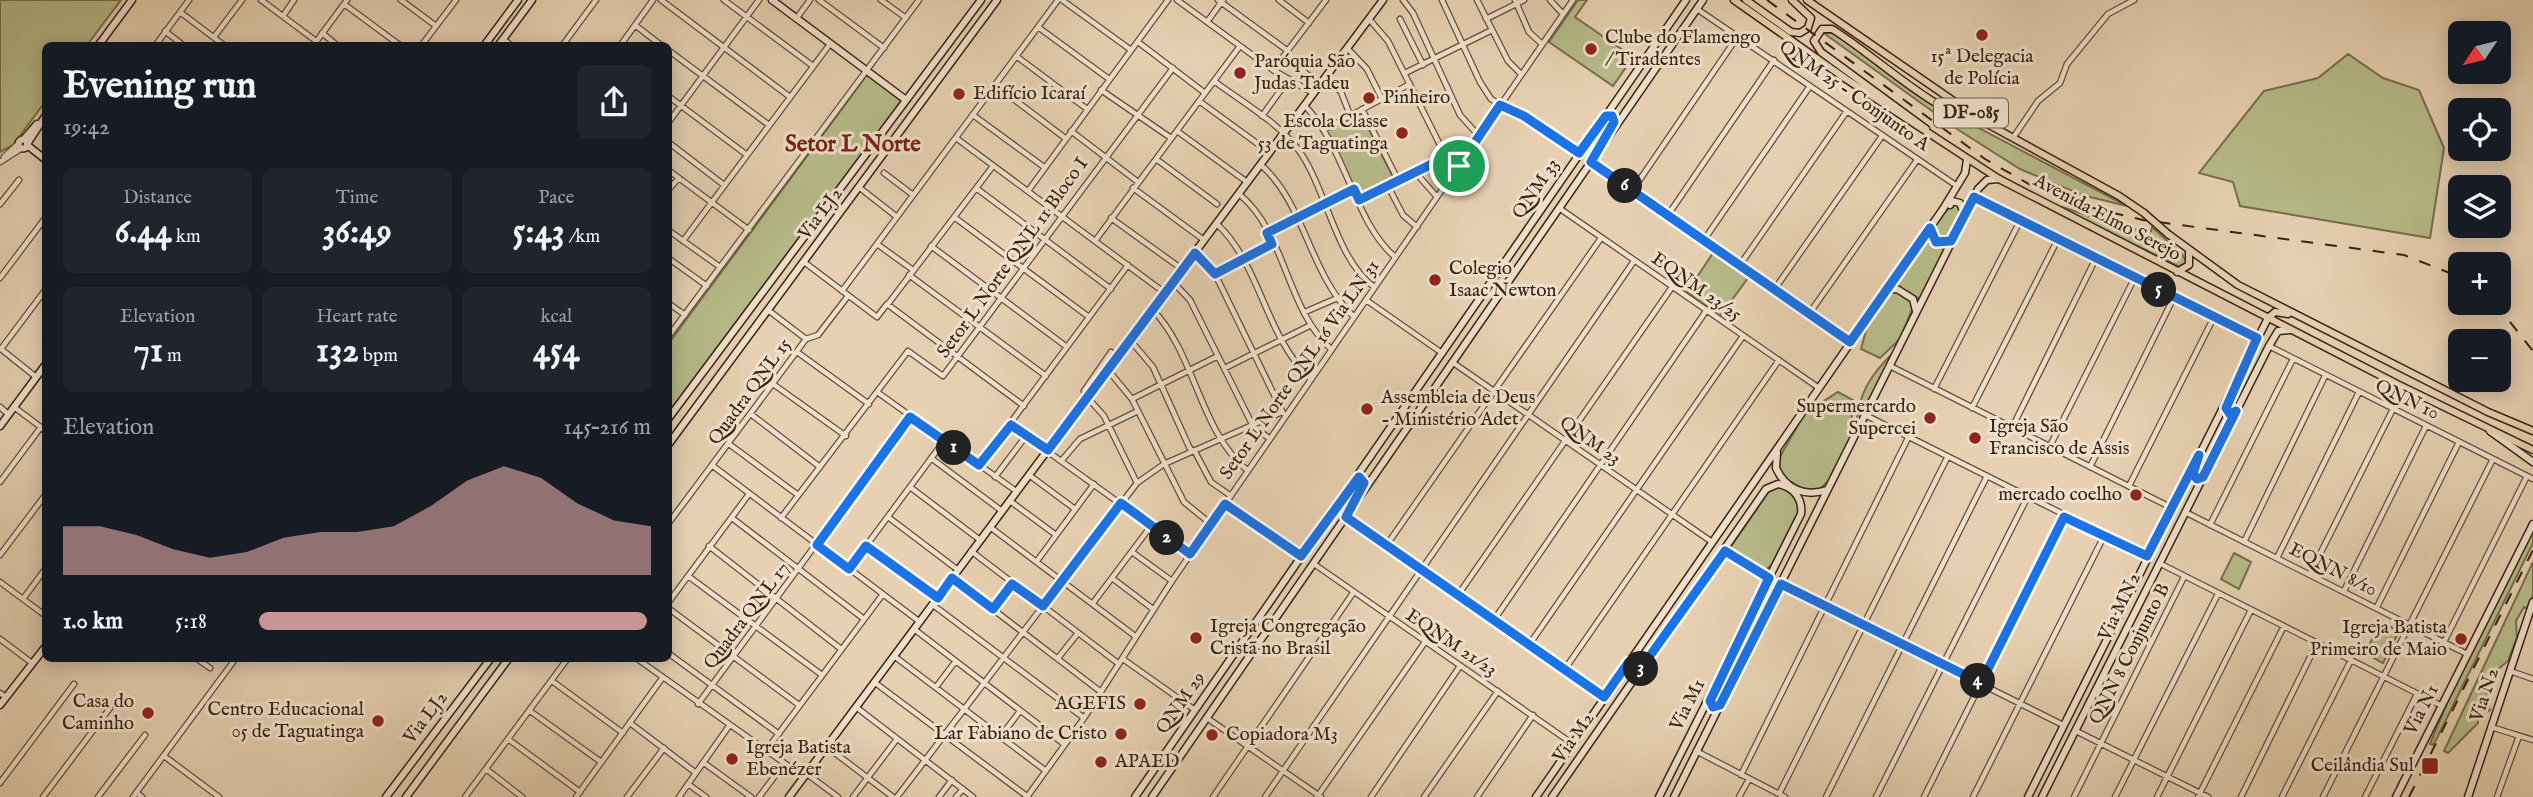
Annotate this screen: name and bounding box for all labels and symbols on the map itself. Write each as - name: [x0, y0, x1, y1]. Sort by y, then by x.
- north arrow: [2448, 21, 2511, 84]
- place label: Clube do Flamengo / Tiradentes: [1605, 26, 1761, 72]
- marker: 15ª Delegacia de Polícia: [1974, 27, 1990, 43]
- street label: QNM 25 - Conjunto A: [1774, 35, 1935, 158]
- marker: Clube do Flamengo / Tiradentes: [1583, 41, 1599, 57]
- place label: 15ª Delegacia de Polícia: [1930, 45, 2034, 91]
- place label: Paróquia São Judas Tadeu: [1252, 50, 1355, 96]
- marker: Paróquia São Judas Tadeu: [1232, 65, 1248, 81]
- place label: Edifício Icaraí: [973, 82, 1087, 106]
- marker: Edifício Icaraí: [951, 86, 967, 102]
- place label: Pinheiro: [1383, 86, 1450, 110]
- marker: Pinheiro: [1361, 90, 1377, 106]
- road number: DF-085: [1934, 98, 2008, 128]
- place label: Escola Classe 53 de Taguatinga: [1258, 110, 1389, 156]
- marker: Escola Classe 53 de Taguatinga: [1394, 125, 1410, 141]
- district label: Setor L Norte: [785, 130, 921, 159]
- pin: [1429, 136, 1489, 196]
- street label: Setor L Norte QNL 11 Bloco I: [932, 153, 1094, 363]
- street label: QNM 33: [1507, 154, 1565, 224]
- pin: 6: [1608, 168, 1642, 204]
- street label: Avenida Elmo Serejo: [2028, 169, 2185, 267]
- street label: Via LJ2: [793, 183, 849, 246]
- street label: EQNM 23/25: [1646, 247, 1746, 327]
- street label: Setor L Norte QNL 16 Via LN 31: [1215, 255, 1385, 485]
- place label: Colegio Isaac Newton: [1449, 257, 1556, 303]
- marker: Colegio Isaac Newton: [1427, 272, 1443, 288]
- pin: 5: [2142, 272, 2176, 308]
- street label: Quadra QNL 15: [703, 334, 797, 450]
- street label: QNN 10: [2371, 374, 2443, 426]
- place label: Assembleia de Deus - Ministério Adet: [1380, 386, 1535, 432]
- place label: Supermercardo Supercei: [1796, 395, 1916, 441]
- marker: Assembleia de Deus - Ministério Adet: [1359, 401, 1375, 417]
- marker: Supermercardo Supercei: [1922, 410, 1938, 426]
- street label: QNM 23: [1555, 411, 1625, 471]
- place label: Igreja São Francisco de Assis: [1989, 415, 2130, 461]
- pin: 1: [936, 430, 972, 466]
- marker: Igreja São Francisco de Assis: [1967, 430, 1983, 446]
- place label: mercado coelho: [1998, 483, 2122, 507]
- marker: mercado coelho: [2128, 487, 2144, 503]
- pin: 2: [1150, 520, 1184, 556]
- street label: EQNN 8/10: [2285, 538, 2381, 602]
- street label: Quadra QNL 17: [699, 558, 795, 674]
- street label: Via MN2: [2093, 569, 2147, 646]
- street label: QNN 8 Conjunto B: [2084, 579, 2176, 729]
- street label: EQNM 21/23: [1401, 604, 1501, 682]
- place label: Igreja Congregação Cristã no Brasil: [1210, 615, 1366, 661]
- place label: Igreja Batista Primeiro de Maio: [2310, 616, 2448, 662]
- marker: Igreja Congregação Cristã no Brasil: [1188, 630, 1204, 646]
- marker: Igreja Batista Primeiro de Maio: [2453, 631, 2469, 647]
- pin: 3: [1624, 652, 1658, 686]
- pin: 4: [1960, 664, 1996, 698]
- street label: Via N2: [2465, 665, 2505, 726]
- street label: QNM 29: [1151, 667, 1211, 739]
- street label: Via M1: [1664, 675, 1711, 736]
- street label: Via N1: [2399, 681, 2445, 740]
- street label: Via LJ2: [398, 687, 454, 750]
- place label: Casa do Caminho: [62, 690, 134, 736]
- place label: AGEFIS: [1054, 692, 1126, 716]
- marker: AGEFIS: [1132, 696, 1148, 712]
- place label: Centro Educacional 05 de Taguatinga: [207, 698, 365, 744]
- marker: Casa do Caminho: [140, 705, 156, 721]
- street label: Via M2: [1547, 708, 1600, 769]
- marker: Centro Educacional 05 de Taguatinga: [370, 713, 386, 729]
- place label: Lar Fabiano de Cristo: [934, 722, 1107, 746]
- place label: Copiadora M3: [1226, 723, 1338, 747]
- marker: Lar Fabiano de Cristo: [1113, 726, 1129, 742]
- marker: Copiadora M3: [1204, 727, 1220, 743]
- place label: Igreja Batista Ebenézer: [746, 736, 852, 782]
- place label: APAED: [1114, 750, 1180, 774]
- marker: Igreja Batista Ebenézer: [724, 751, 740, 767]
- marker: APAED: [1093, 754, 1109, 770]
- place label: Ceilândia Sul: [2311, 754, 2415, 778]
- marker: Ceilândia Sul: [2420, 756, 2440, 776]

